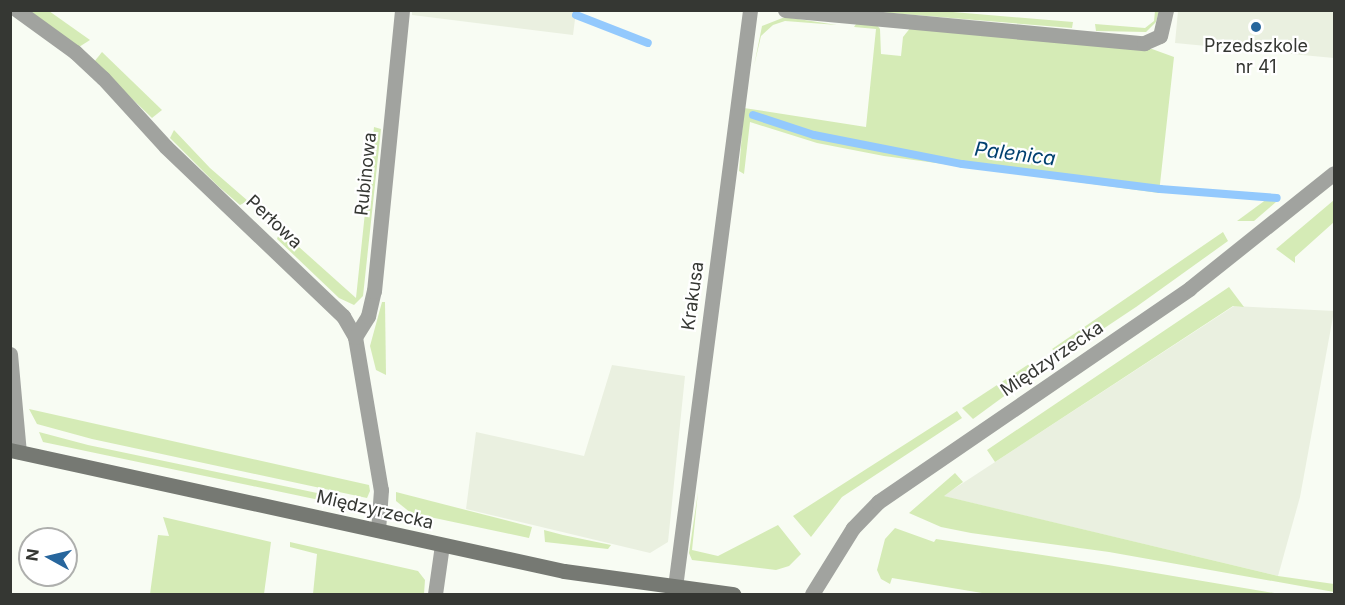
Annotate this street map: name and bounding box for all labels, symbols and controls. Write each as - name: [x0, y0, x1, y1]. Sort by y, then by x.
- marker: Przedszkole nr 41: [1249, 20, 1263, 34]
- place label: Przedszkole nr 41: [1204, 36, 1308, 78]
- street label: Rubinowa: [351, 131, 381, 217]
- water label: Palenica: [973, 137, 1057, 171]
- street label: Perłowa: [242, 191, 306, 253]
- street label: Krakusa: [677, 260, 709, 332]
- street label: Międzyrzecka: [996, 317, 1108, 401]
- street label: Międzyrzecka: [314, 486, 436, 534]
- north arrow: [18, 527, 78, 587]
- text: N: [21, 547, 43, 562]

